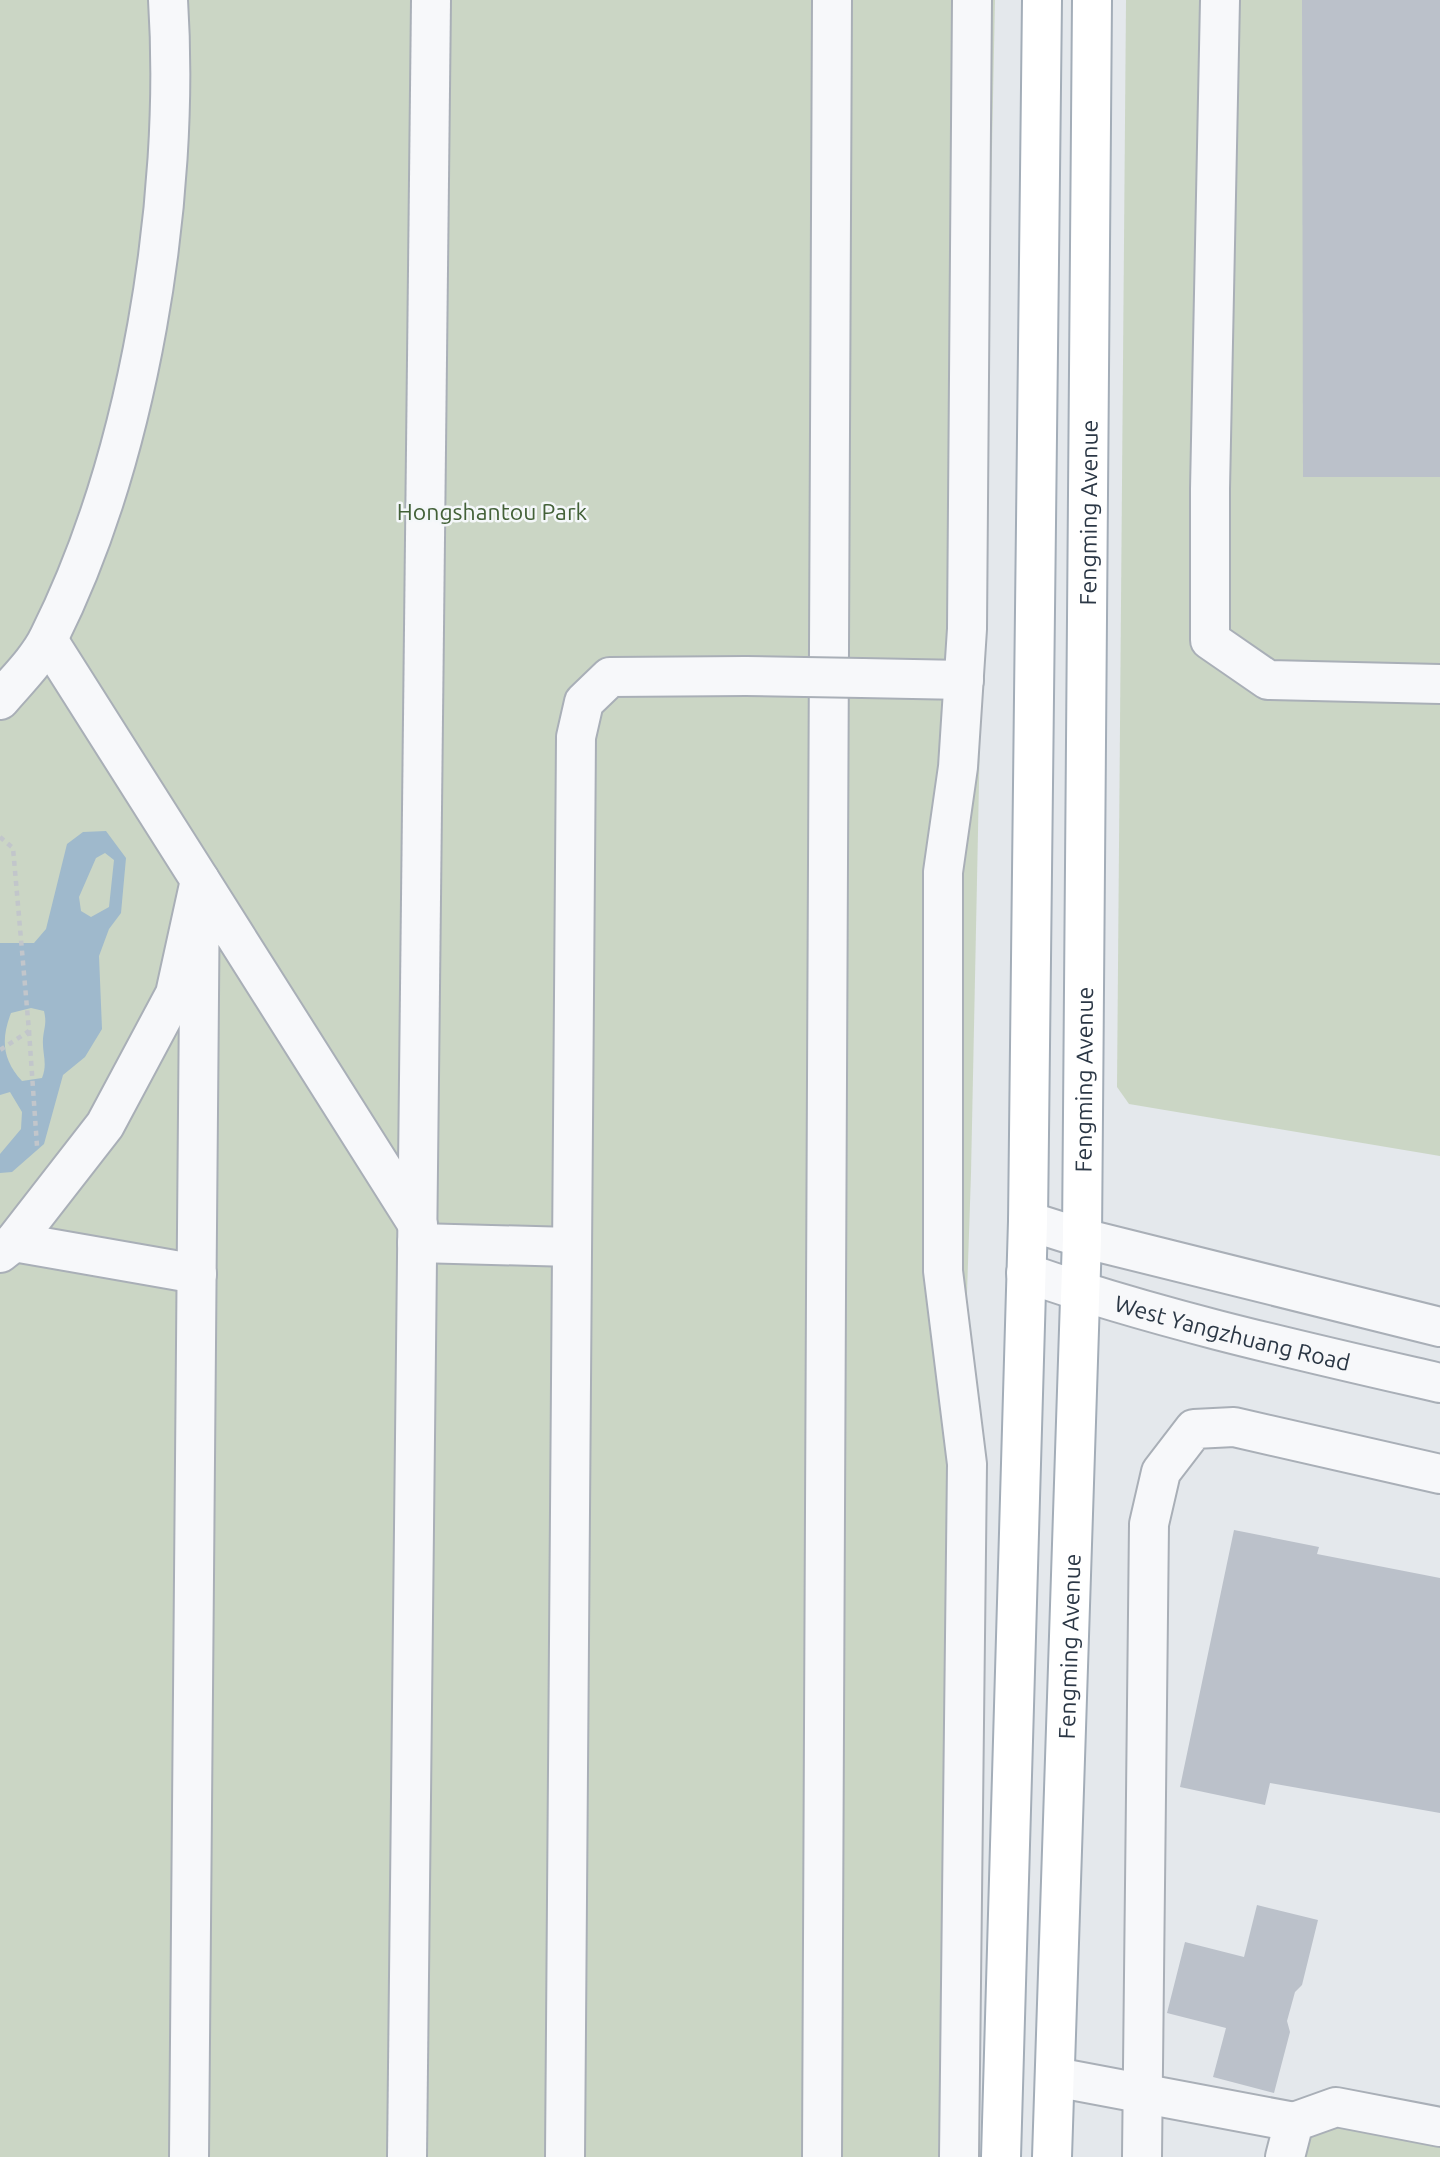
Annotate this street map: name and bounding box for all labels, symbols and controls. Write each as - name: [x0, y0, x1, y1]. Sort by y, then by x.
- street label: Fengming Avenue: [1075, 420, 1101, 606]
- park label: Hongshantou Park: [397, 499, 588, 524]
- street label: Fengming Avenue: [1070, 986, 1097, 1172]
- street label: West Yangzhuang Road: [1112, 1290, 1353, 1374]
- street label: Fengming Avenue: [1053, 1553, 1084, 1740]

